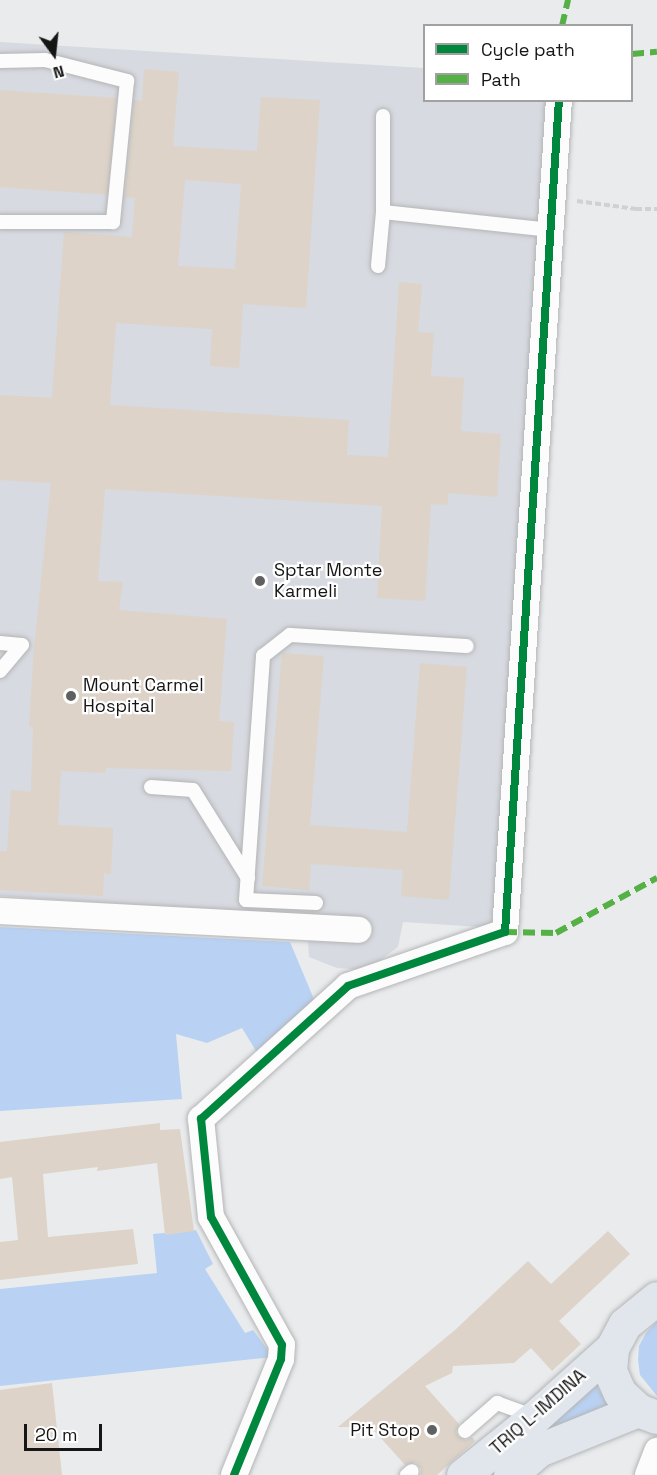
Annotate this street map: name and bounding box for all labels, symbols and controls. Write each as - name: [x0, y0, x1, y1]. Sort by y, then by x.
- north arrow: [24, 24, 84, 84]
- legend: [423, 24, 633, 102]
- text: Cycle path: [481, 38, 575, 61]
- text: N: [51, 60, 67, 83]
- text: Path: [481, 68, 521, 91]
- place label: Sptar Monte Karmeli: [274, 560, 382, 602]
- marker: Sptar Monte Karmeli: [251, 572, 269, 590]
- place label: Mount Carmel Hospital: [83, 675, 204, 718]
- marker: Mount Carmel Hospital: [64, 689, 78, 703]
- street label: TRIQ L-IMDINA: [486, 1365, 590, 1459]
- scale bar: [27, 1412, 105, 1450]
- place label: Pit Stop: [350, 1419, 420, 1441]
- text: 20 m: [35, 1423, 78, 1446]
- marker: Pit Stop: [425, 1423, 439, 1437]

